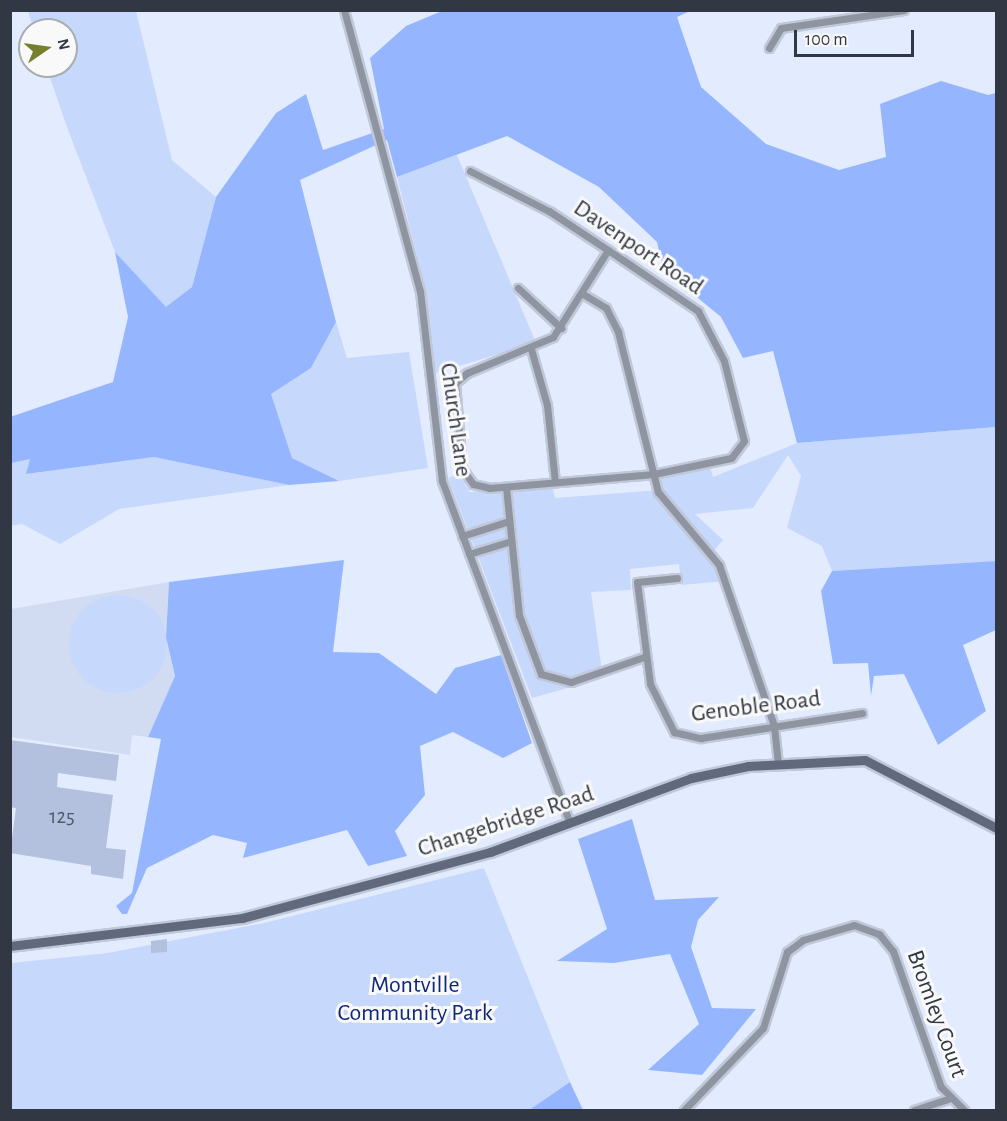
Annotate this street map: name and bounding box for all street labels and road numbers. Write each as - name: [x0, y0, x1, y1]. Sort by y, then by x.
- street label: Davenport Road: [568, 194, 708, 302]
- street label: Church Lane: [433, 361, 477, 479]
- street label: Genoble Road: [690, 685, 822, 729]
- street label: Changebridge Road: [414, 780, 598, 864]
- street label: Bromley Court: [900, 946, 972, 1082]

